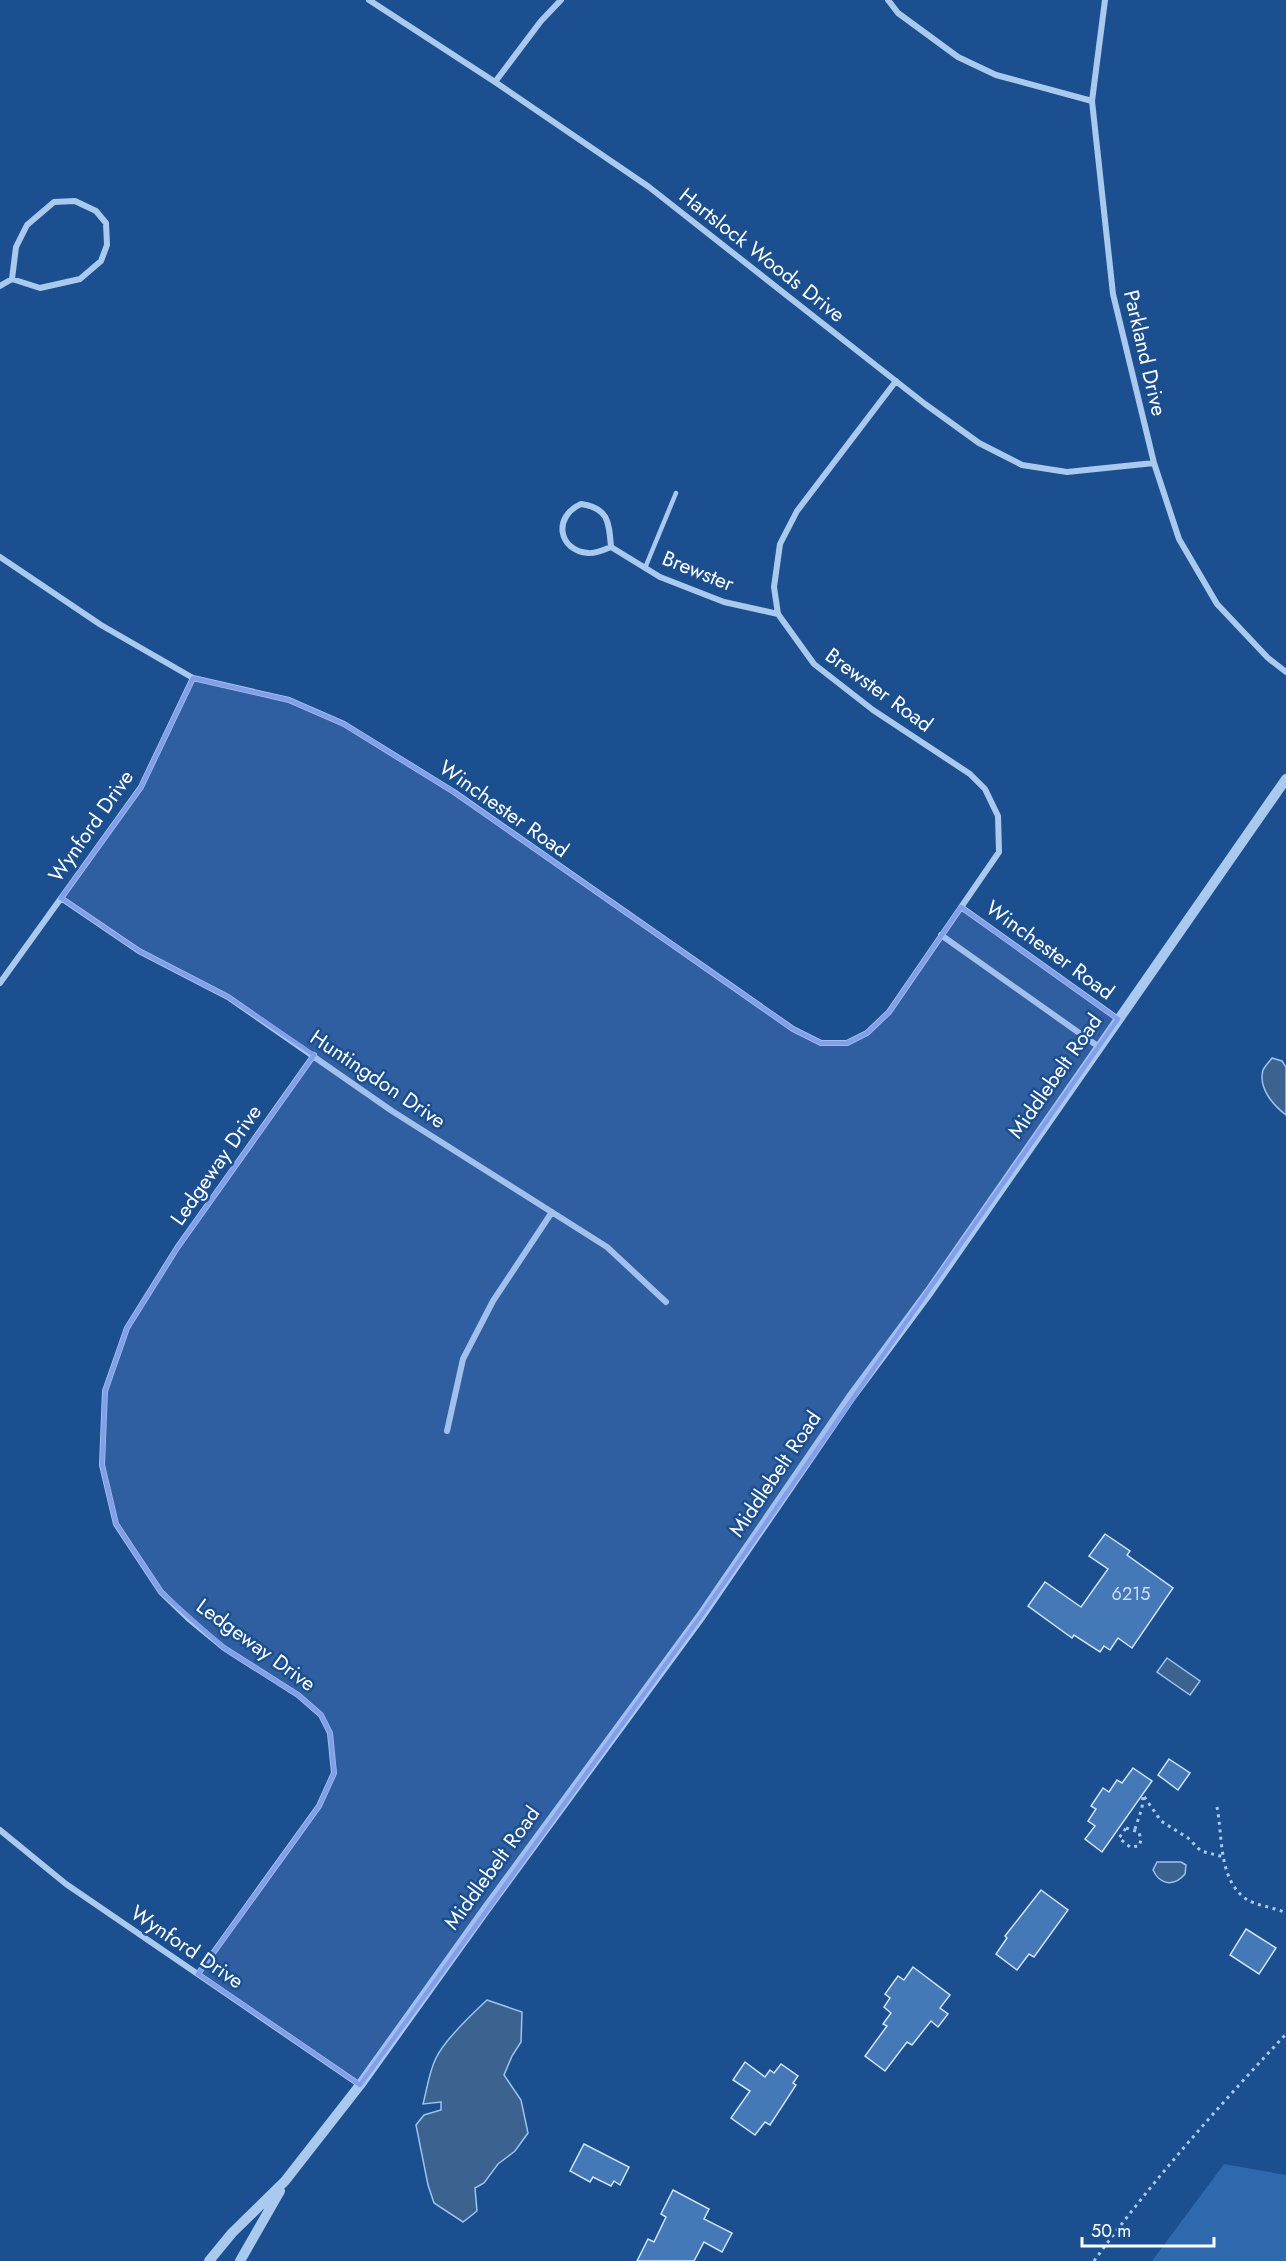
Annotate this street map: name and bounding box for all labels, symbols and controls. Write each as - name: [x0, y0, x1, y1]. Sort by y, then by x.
- street label: Hartslock Woods Drive: [673, 181, 851, 329]
- street label: Parkland Drive: [1116, 287, 1174, 419]
- street label: Brewster: [658, 543, 739, 599]
- street label: Brewster Road: [819, 641, 939, 739]
- street label: Winchester Road: [433, 753, 575, 865]
- street label: Wynford Drive: [41, 764, 141, 888]
- street label: Winchester Road: [980, 893, 1120, 1007]
- street label: Middlebelt Road: [1001, 1007, 1109, 1145]
- street label: Huntingdon Drive: [304, 1022, 452, 1136]
- street label: Ledgeway Drive: [163, 1098, 269, 1231]
- street label: Middlebelt Road: [722, 1405, 828, 1543]
- house number: 6215: [1112, 1581, 1150, 1607]
- street label: Ledgeway Drive: [190, 1591, 322, 1699]
- street label: Middlebelt Road: [437, 1800, 547, 1936]
- street label: Wynford Drive: [124, 1898, 250, 1996]
- scale bar: [1082, 2210, 1214, 2248]
- text: 50 m: [1091, 2218, 1131, 2244]

